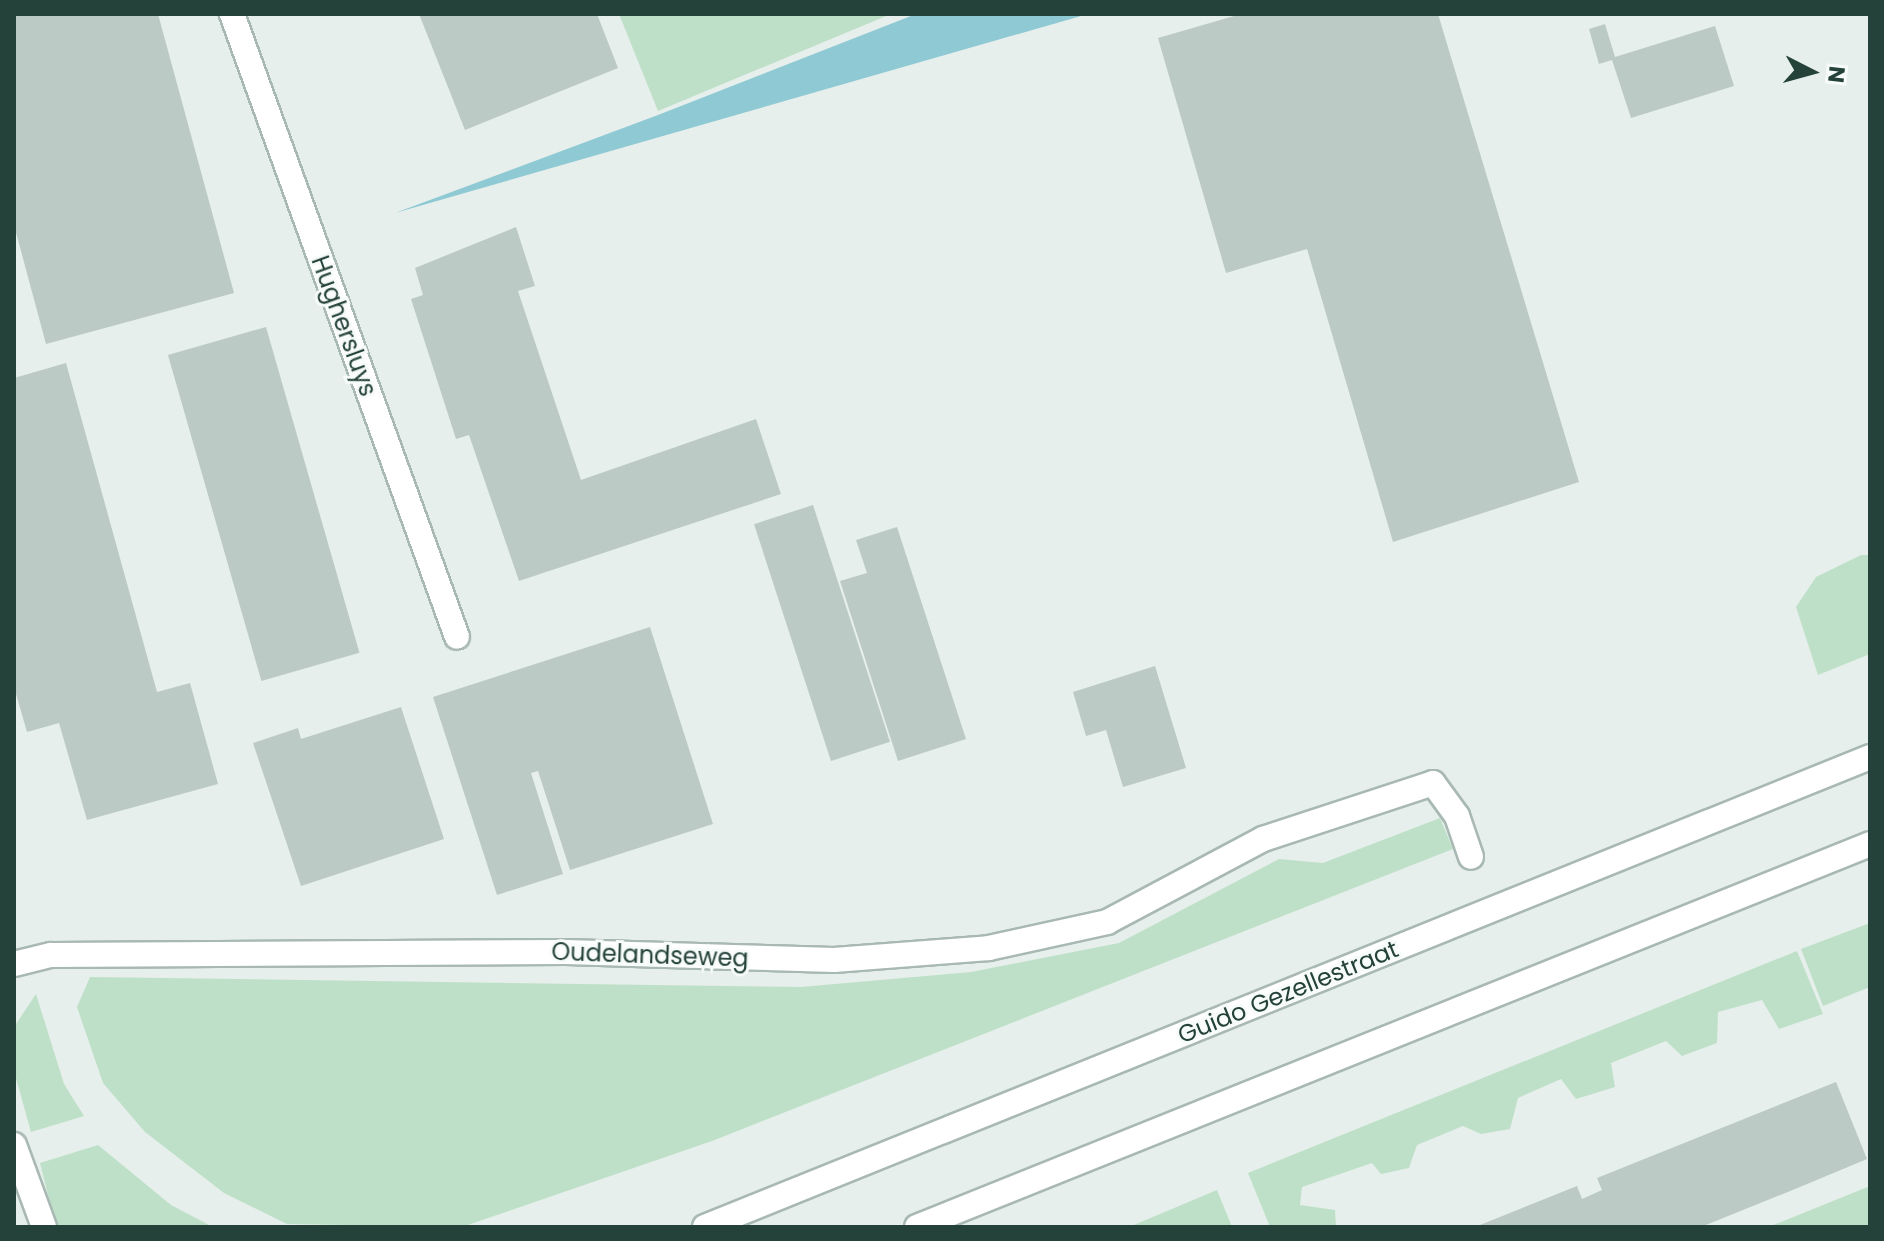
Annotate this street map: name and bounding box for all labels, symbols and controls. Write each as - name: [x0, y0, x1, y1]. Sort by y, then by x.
- north arrow: [1772, 32, 1852, 112]
- text: N: [1820, 65, 1853, 84]
- street label: Hughersluys: [305, 252, 383, 400]
- street label: Guido Gezellestraat: [1173, 935, 1403, 1049]
- street label: Oudelandseweg: [551, 937, 749, 973]

